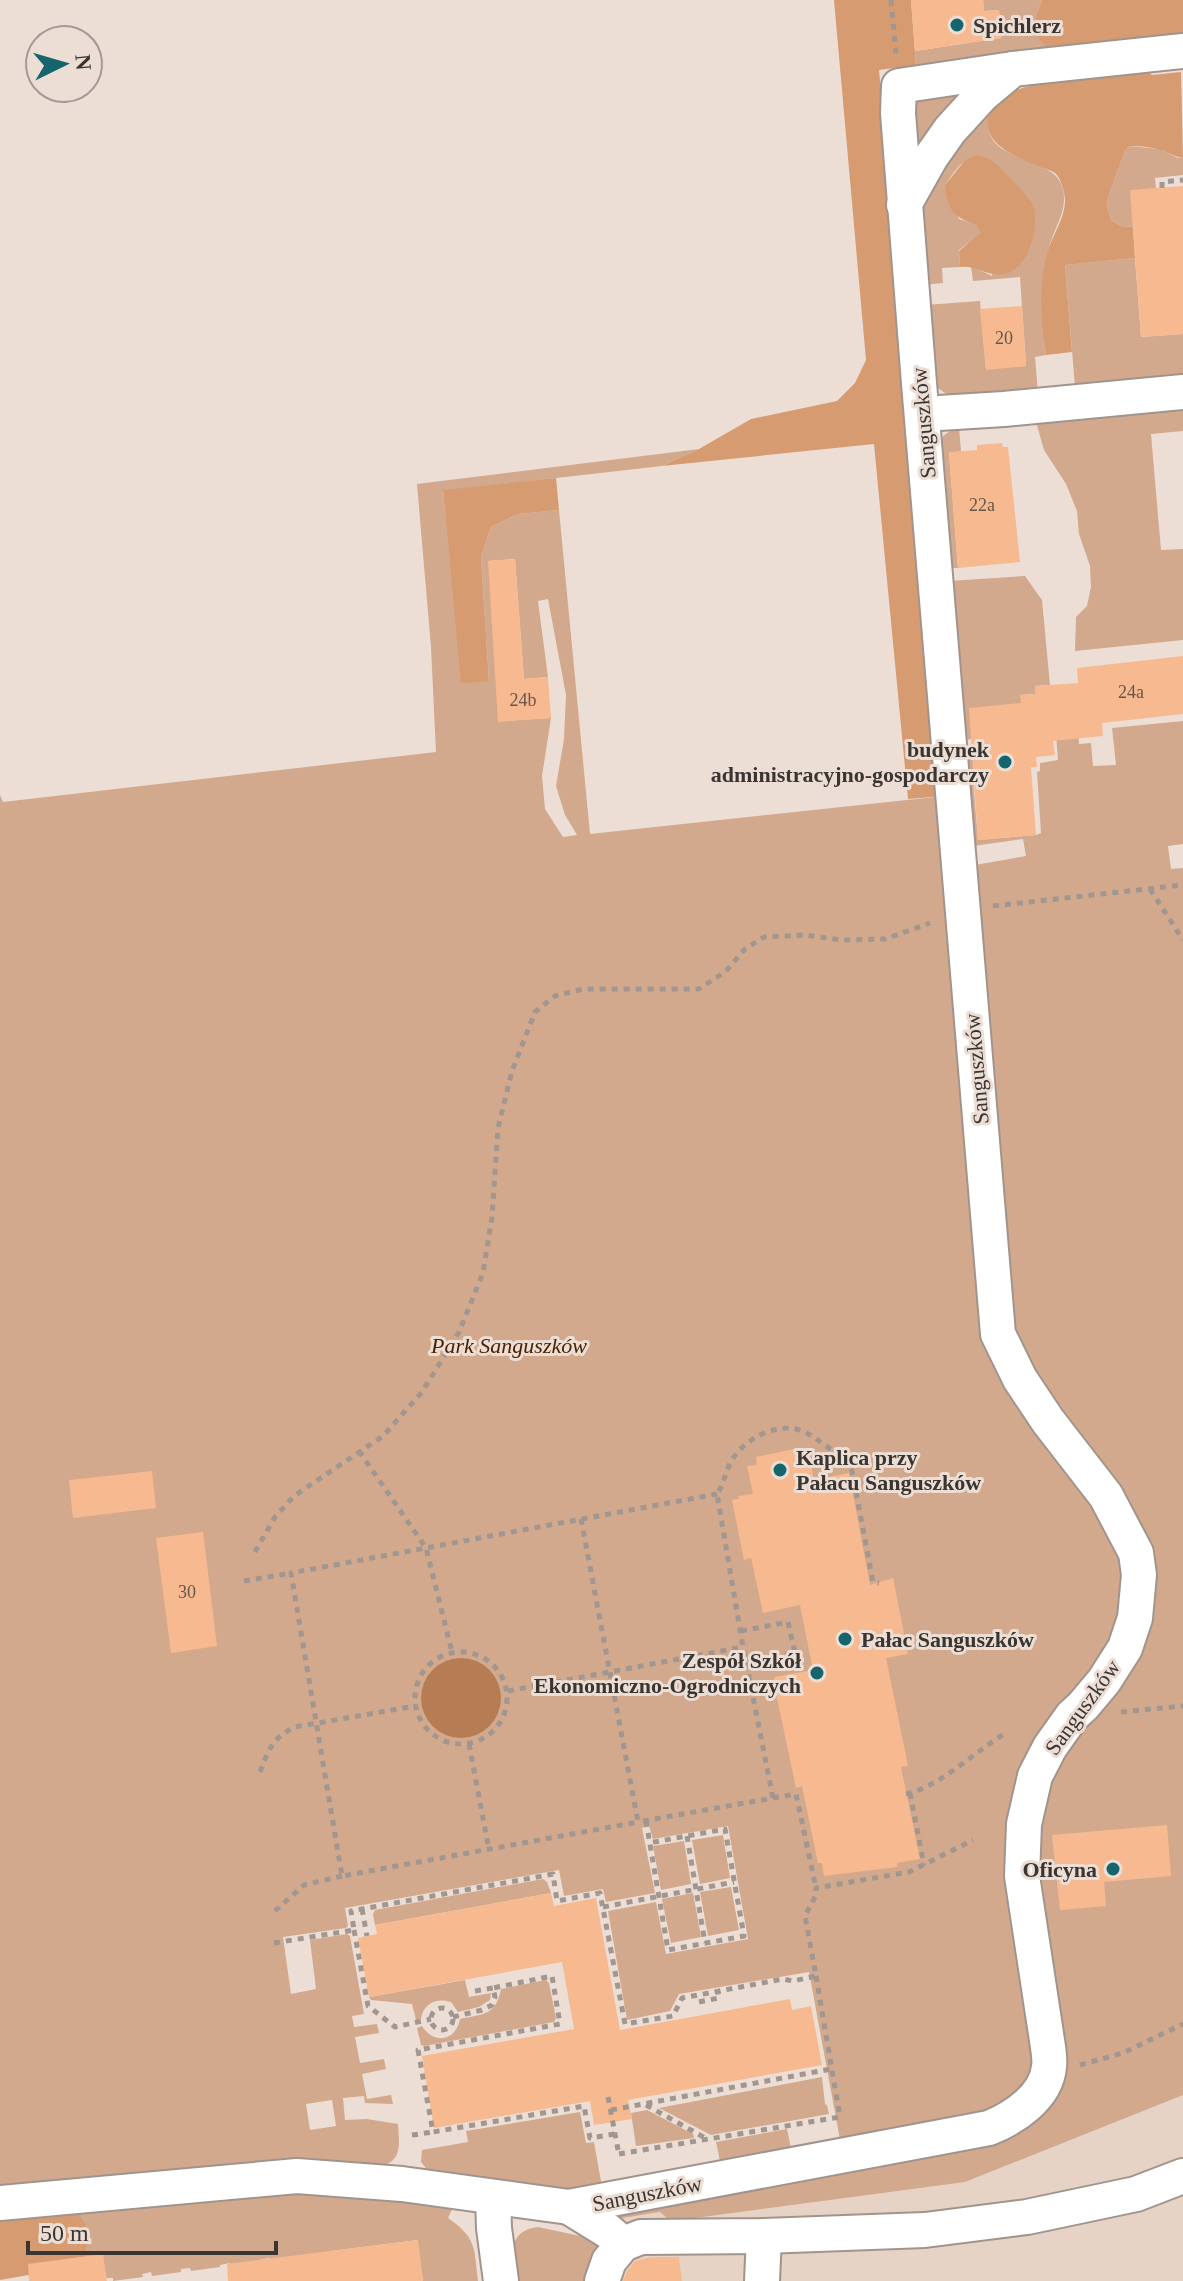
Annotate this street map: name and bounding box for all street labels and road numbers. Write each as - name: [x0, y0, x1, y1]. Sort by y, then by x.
- street label: Sanguszków: [906, 366, 941, 479]
- street label: Sanguszków: [959, 1012, 994, 1125]
- street label: Sanguszków: [1040, 1655, 1125, 1760]
- street label: Sanguszków: [590, 2171, 704, 2216]

